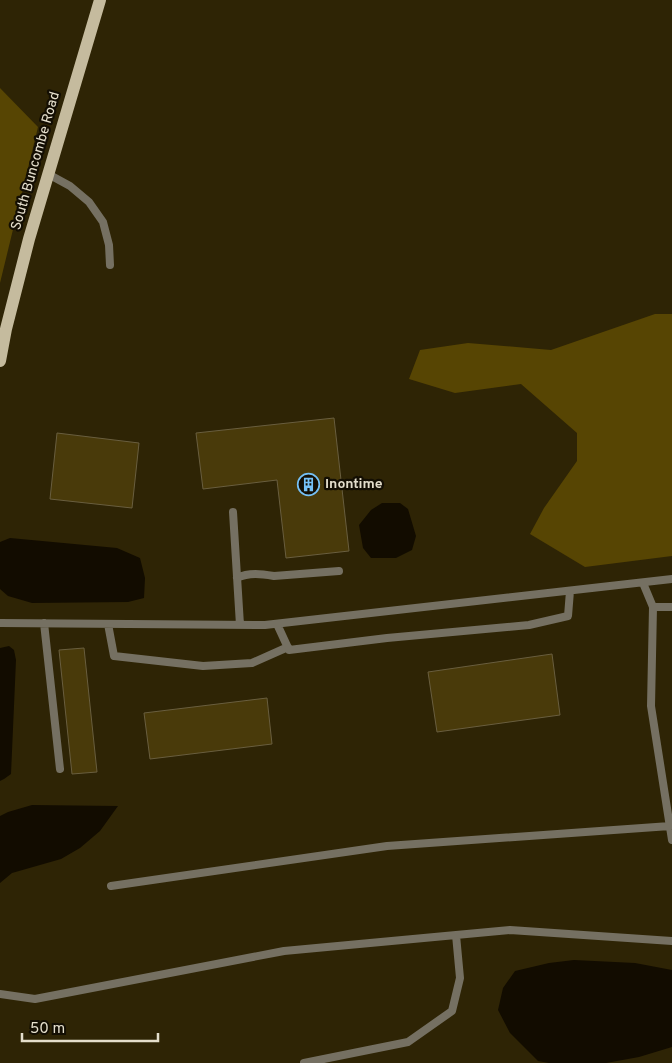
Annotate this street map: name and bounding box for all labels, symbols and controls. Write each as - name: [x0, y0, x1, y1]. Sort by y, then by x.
- street label: South Buncombe Road: [8, 90, 64, 232]
- building icon: Inontime: [297, 472, 321, 496]
- place label: Inontime: [325, 476, 383, 493]
- scale bar: [22, 1010, 159, 1042]
- text: 50 m: [30, 1020, 65, 1039]

